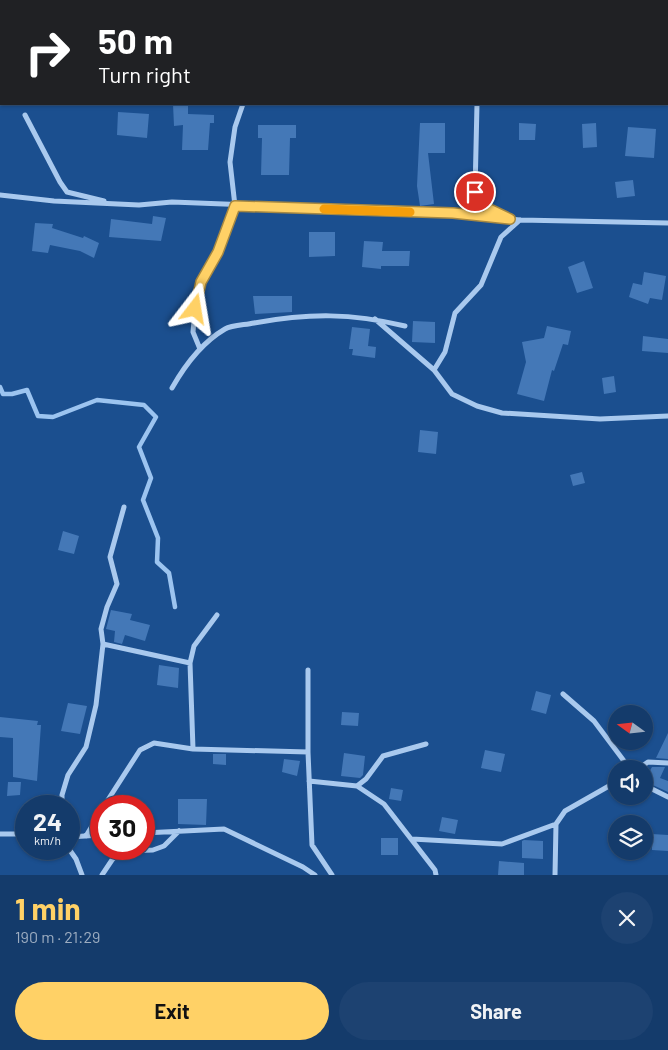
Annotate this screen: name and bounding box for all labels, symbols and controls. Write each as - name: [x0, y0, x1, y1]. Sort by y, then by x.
- text: 50 m: [98, 19, 173, 61]
- icon: right: [15, 20, 80, 85]
- text: Turn right: [98, 61, 191, 87]
- pin: [454, 171, 496, 213]
- icon: arrive: [461, 178, 489, 206]
- position arrow: [168, 282, 220, 334]
- north arrow: [608, 705, 652, 750]
- map controls: [608, 705, 653, 860]
- button: sound: [608, 760, 653, 805]
- speed limit sign: 30: [90, 795, 155, 860]
- text: 24: [33, 806, 62, 836]
- button: layers: [608, 815, 653, 860]
- text: km/h: [34, 833, 61, 847]
- text: 1 min: [15, 890, 81, 926]
- button: close: [601, 892, 653, 944]
- text: 190 m · 21:29: [15, 927, 100, 946]
- button: Exit: [15, 982, 329, 1040]
- button: Share: [339, 982, 653, 1040]

